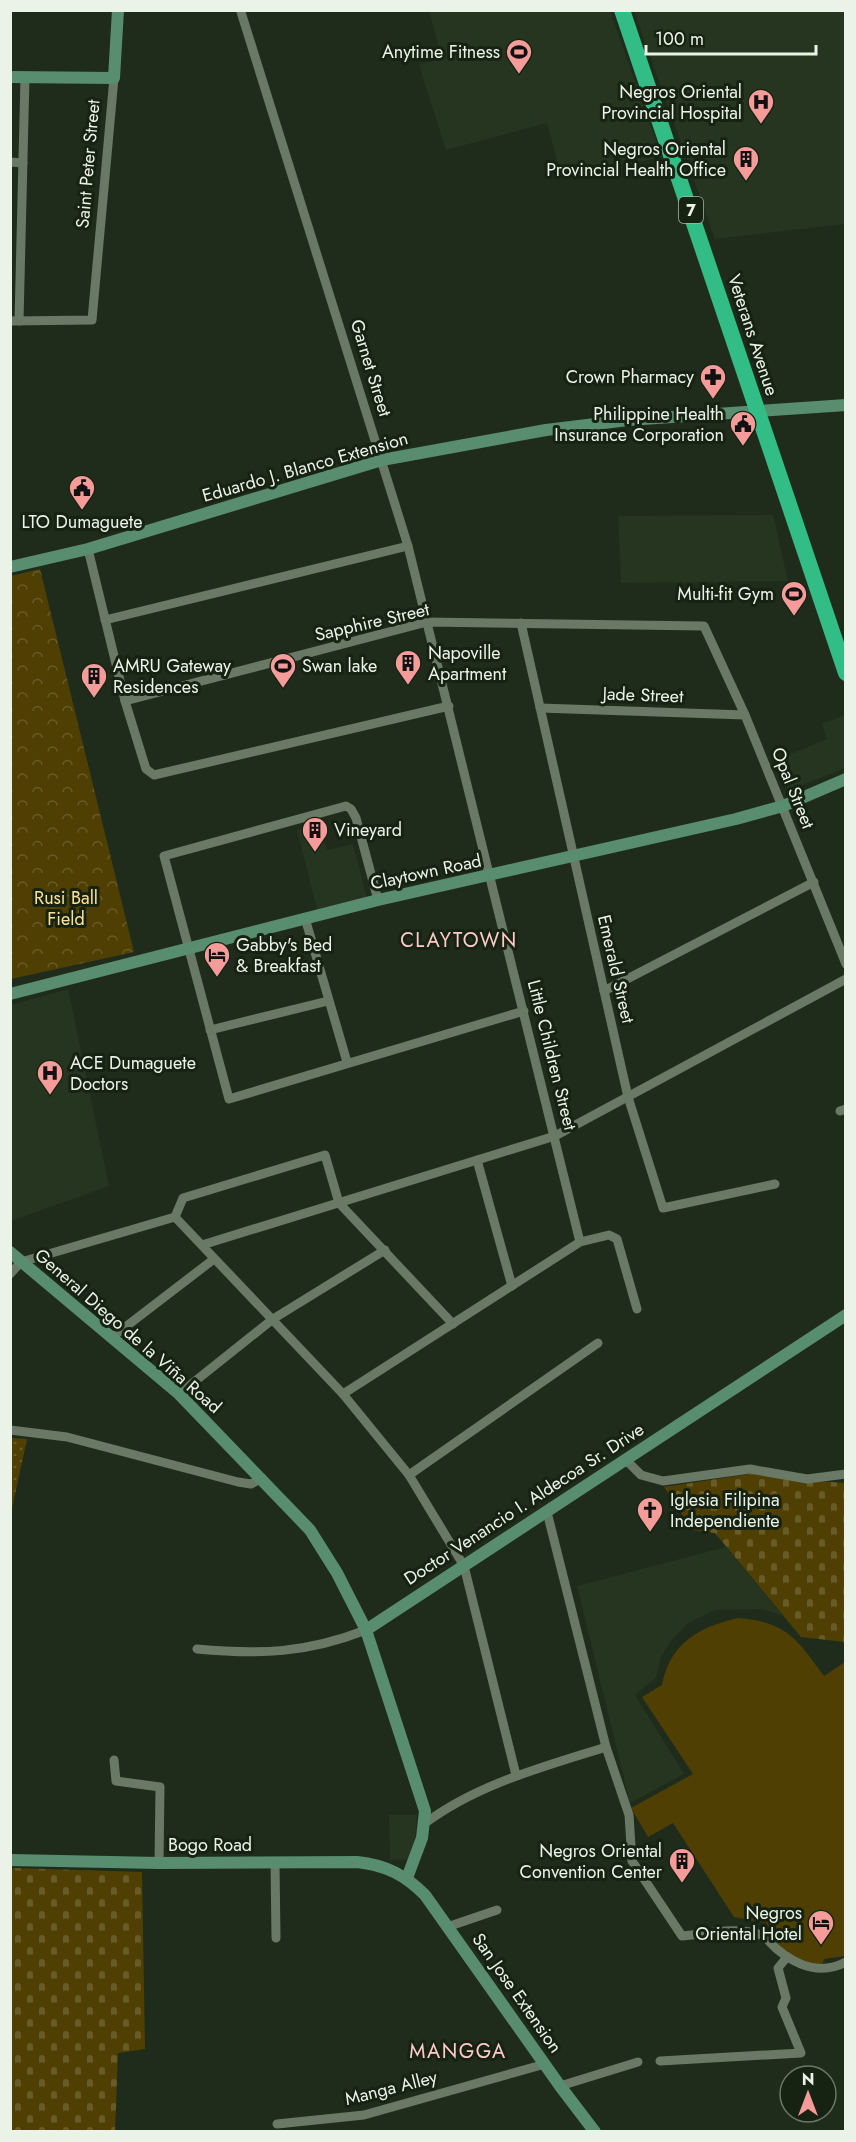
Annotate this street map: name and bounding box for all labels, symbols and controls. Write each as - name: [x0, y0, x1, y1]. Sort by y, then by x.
- scale bar: [646, 18, 816, 56]
- text: 100 m: [655, 26, 704, 52]
- sports icon: Anytime Fitness: [504, 37, 534, 75]
- place label: Anytime Fitness: [382, 39, 500, 65]
- place label: Negros Oriental Provincial Hospital: [601, 79, 742, 126]
- hospital icon: Negros Oriental Provincial Hospital: [746, 87, 776, 125]
- street label: Saint Peter Street: [69, 98, 107, 229]
- place label: Negros Oriental Provincial Health Office: [546, 136, 726, 183]
- building icon: Negros Oriental Provincial Health Office: [731, 144, 761, 182]
- road number: 7: [679, 197, 703, 223]
- street label: Veterans Avenue: [721, 271, 785, 399]
- street label: Garnet Street: [344, 316, 398, 420]
- pharmacy icon: Crown Pharmacy: [698, 362, 728, 400]
- place label: Crown Pharmacy: [566, 364, 694, 390]
- place label: Philippine Health Insurance Corporation: [554, 401, 724, 448]
- public building icon: Philippine Health Insurance Corporation: [728, 409, 758, 447]
- street label: Eduardo J. Blanco Extension: [199, 425, 411, 509]
- public building icon: LTO Dumaguete: [67, 473, 97, 511]
- place label: LTO Dumaguete: [22, 509, 142, 535]
- sports icon: Multi-fit Gym: [779, 579, 809, 617]
- place label: Multi-fit Gym: [677, 581, 774, 607]
- street label: Sapphire Street: [312, 596, 432, 648]
- place label: Napoville Apartment: [428, 640, 507, 687]
- building icon: Napoville Apartment: [393, 648, 423, 686]
- sports icon: Swan lake: [268, 651, 298, 689]
- place label: AMRU Gateway Residences: [113, 653, 231, 700]
- place label: Swan lake: [302, 653, 377, 679]
- building icon: AMRU Gateway Residences: [79, 661, 109, 699]
- street label: Jade Street: [600, 681, 685, 709]
- street label: Opal Street: [765, 743, 821, 833]
- building icon: Vineyard: [300, 815, 330, 853]
- place label: Vineyard: [334, 817, 402, 843]
- street label: Claytown Road: [368, 848, 484, 896]
- park label: Rusi Ball Field: [34, 885, 98, 932]
- street label: Emerald Street: [591, 912, 641, 1027]
- district label: CLAYTOWN: [400, 926, 518, 955]
- place label: Gabby's Bed & Breakfast: [236, 932, 332, 979]
- hotel icon: Gabby's Bed & Breakfast: [202, 940, 232, 978]
- street label: Little Children Street: [521, 977, 583, 1134]
- place label: ACE Dumaguete Doctors: [70, 1050, 196, 1097]
- hospital icon: ACE Dumaguete Doctors: [35, 1058, 65, 1096]
- street label: General Diego de la Viña Road: [29, 1242, 227, 1420]
- street label: Doctor Venancio I. Aldecoa Sr. Drive: [399, 1417, 649, 1591]
- place label: Iglesia Filipina Independiente: [670, 1487, 780, 1534]
- church icon: Iglesia Filipina Independiente: [635, 1495, 665, 1533]
- street label: Bogo Road: [168, 1832, 252, 1858]
- place label: Negros Oriental Convention Center: [520, 1838, 663, 1885]
- building icon: Negros Oriental Convention Center: [667, 1846, 697, 1884]
- place label: Negros Oriental Hotel: [695, 1900, 802, 1947]
- hotel icon: Negros Oriental Hotel: [806, 1908, 836, 1946]
- street label: San Jose Extension: [466, 1928, 568, 2058]
- district label: MANGGA: [409, 2037, 507, 2066]
- street label: Manga Alley: [342, 2064, 440, 2112]
- north arrow: [778, 2064, 838, 2124]
- text: N: [802, 2068, 814, 2091]

